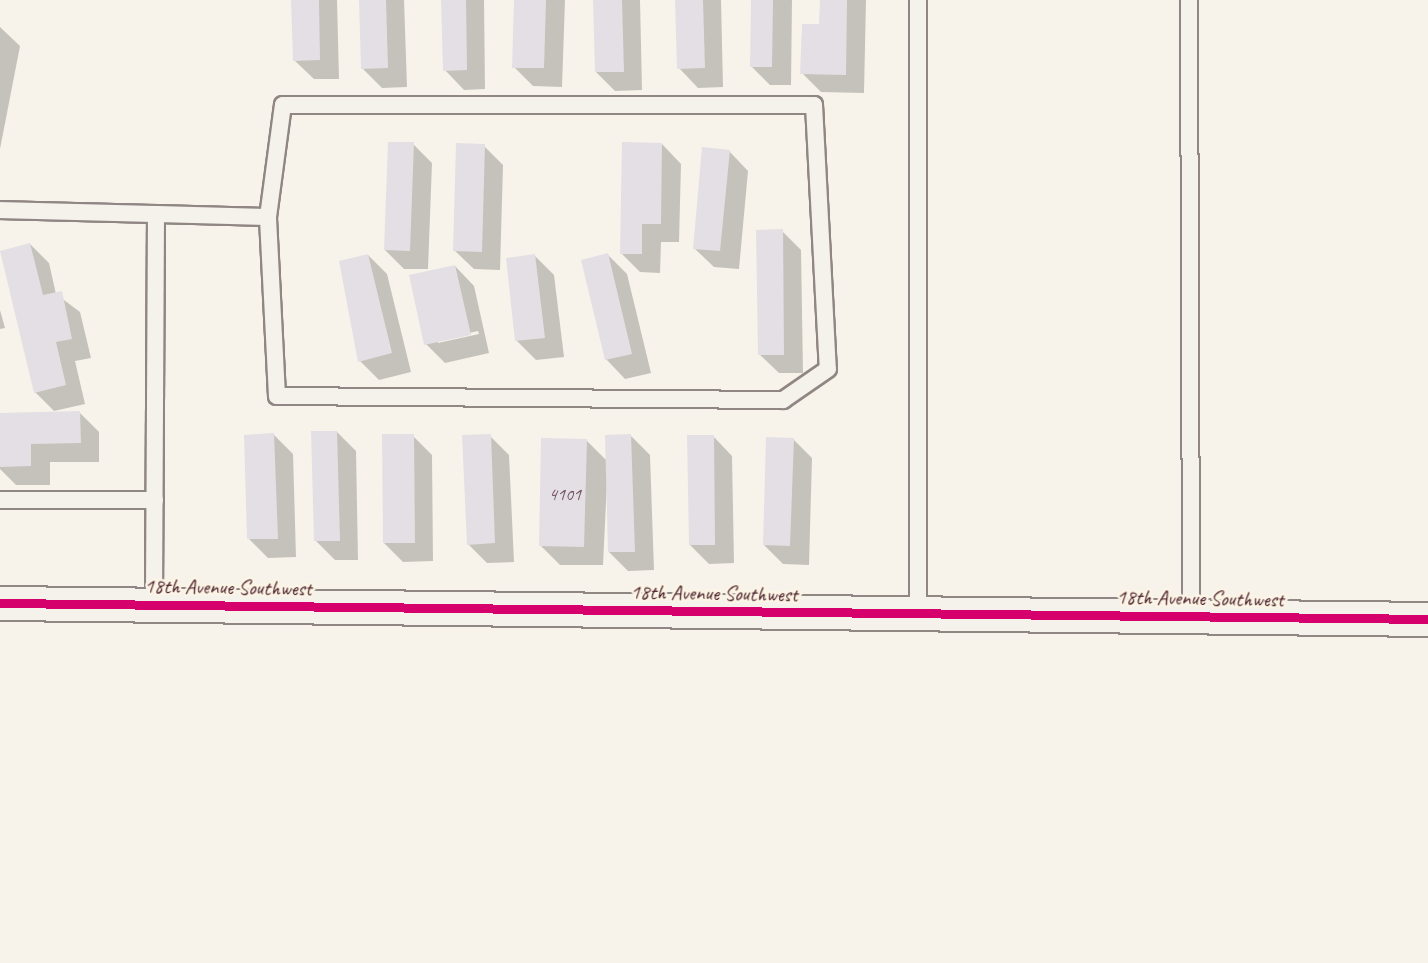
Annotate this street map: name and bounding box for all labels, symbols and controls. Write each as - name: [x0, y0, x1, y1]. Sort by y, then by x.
- house number: 4101: [549, 483, 581, 505]
- street label: 18th Avenue Southwest: [144, 573, 312, 601]
- street label: 18th Avenue Southwest: [630, 579, 798, 607]
- street label: 18th Avenue Southwest: [1116, 584, 1284, 612]

